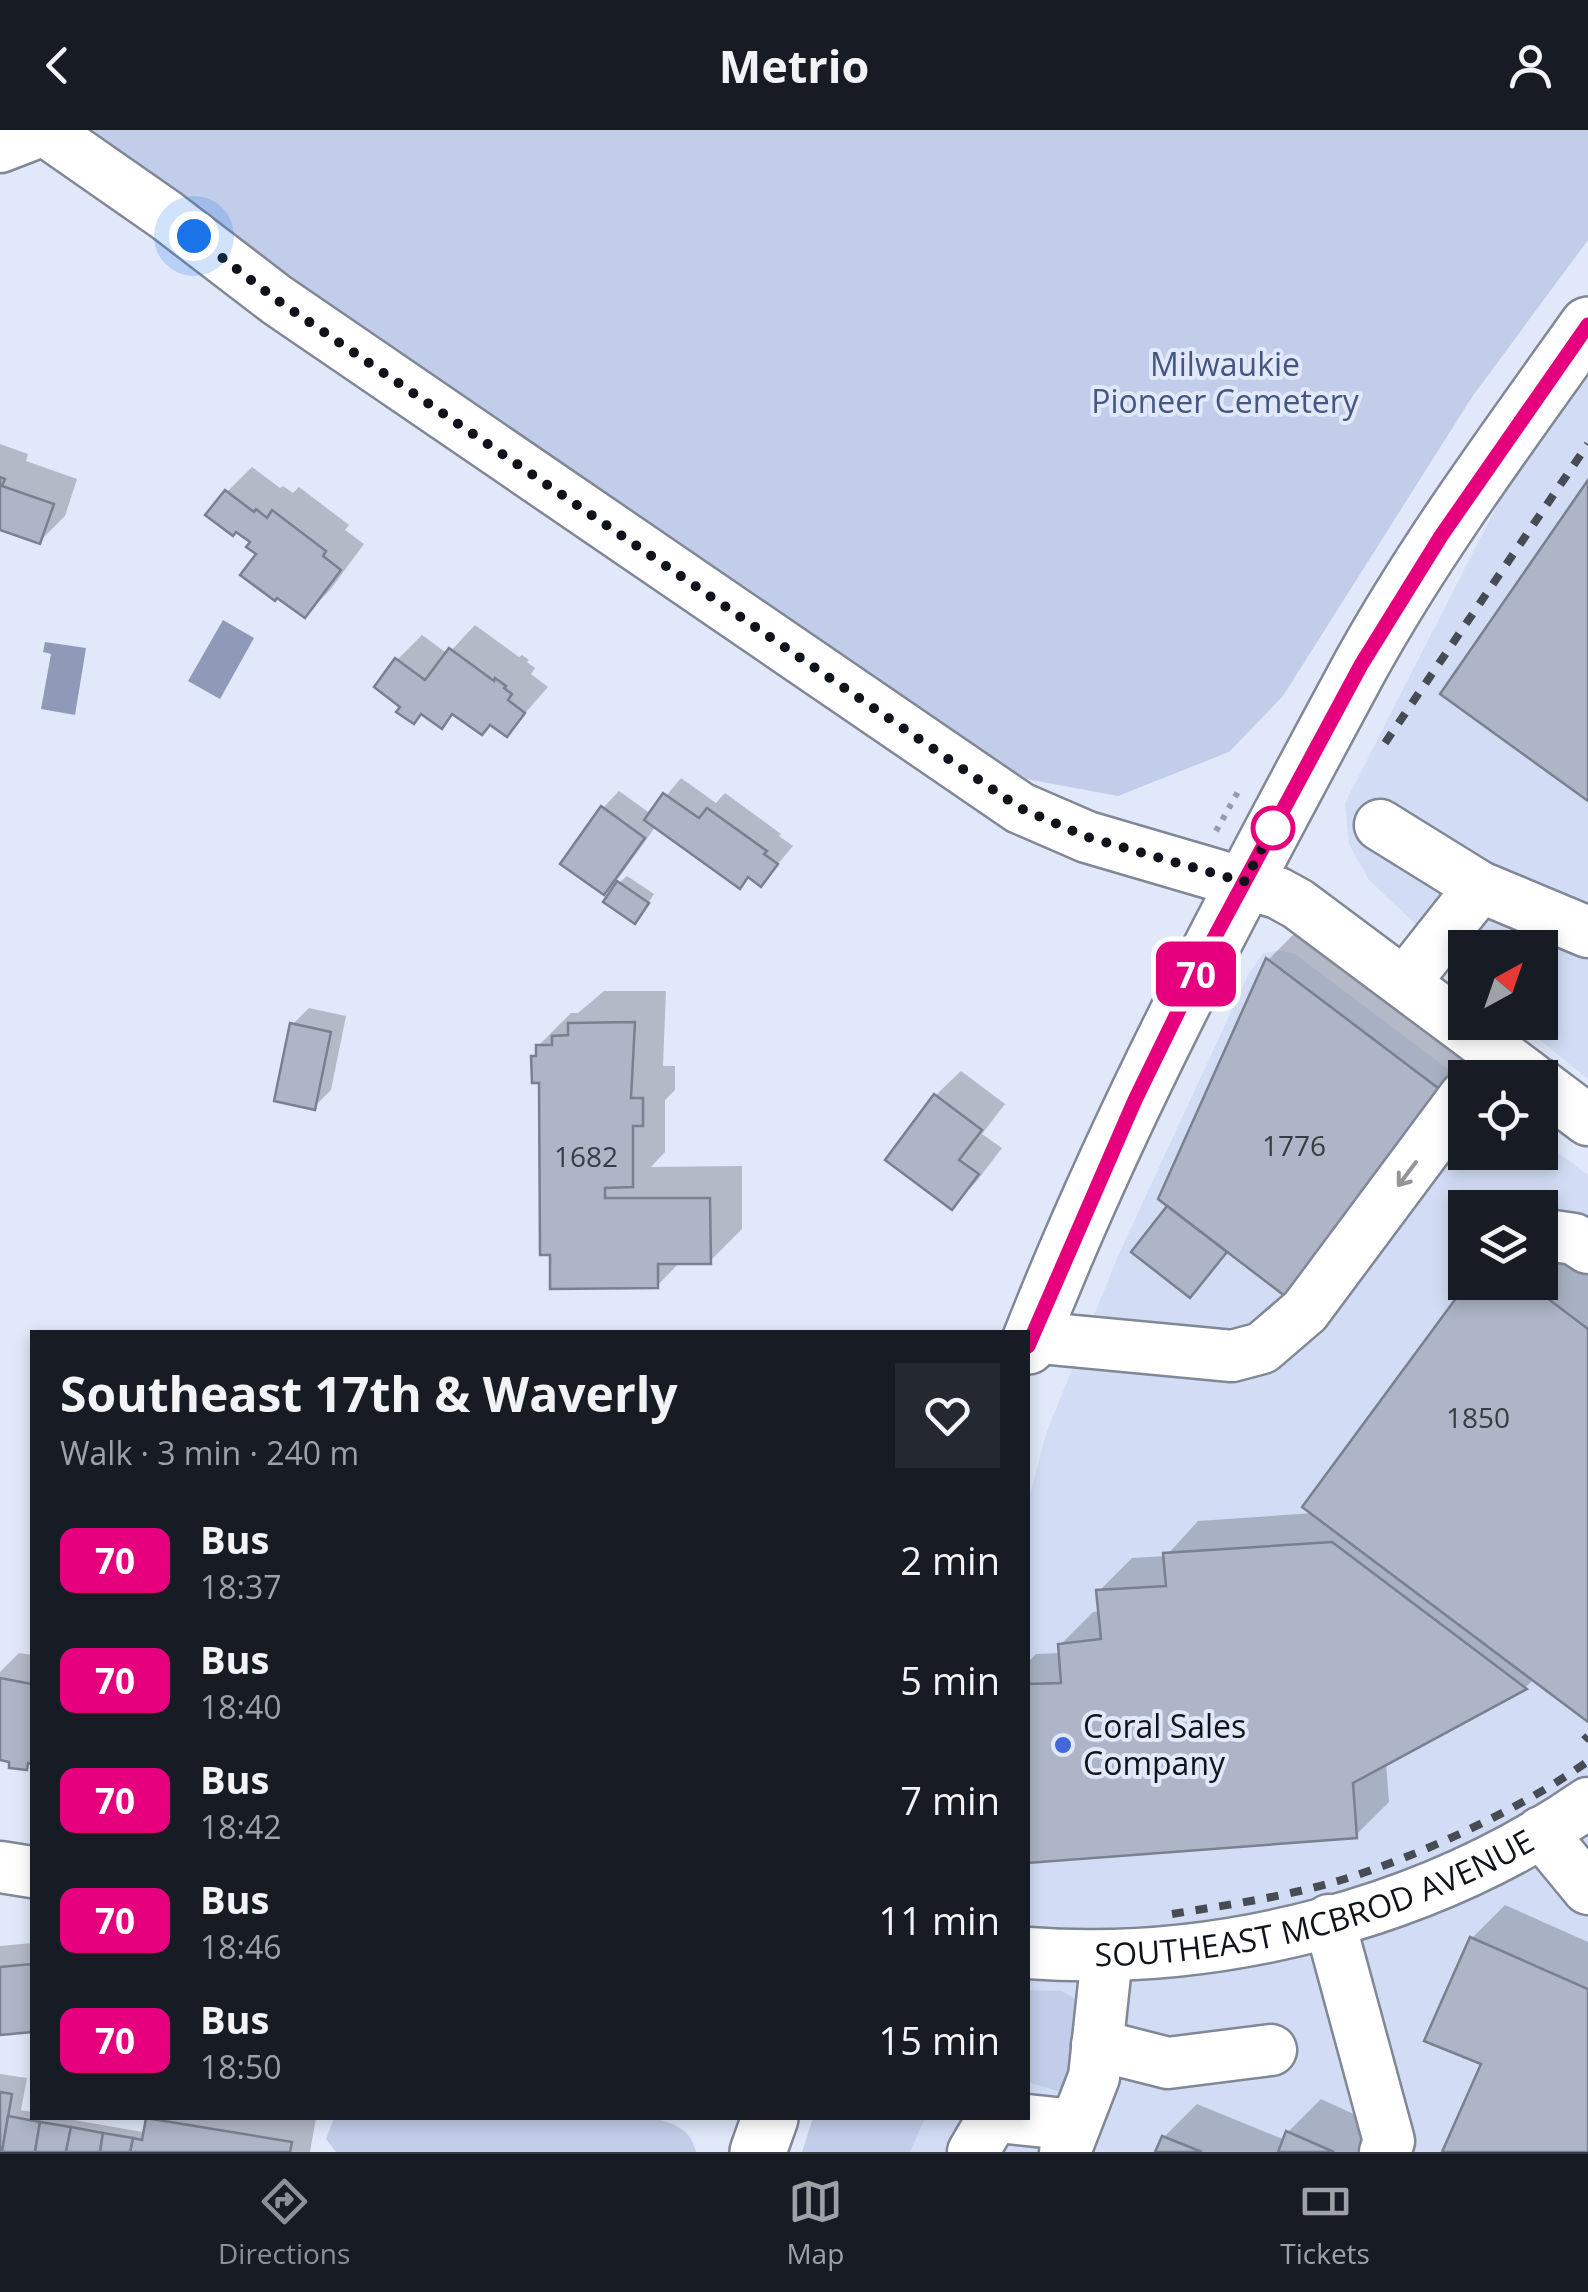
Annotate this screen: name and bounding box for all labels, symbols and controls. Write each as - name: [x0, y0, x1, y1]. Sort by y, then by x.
- text: Metrio: [719, 35, 869, 96]
- icon: back: [30, 38, 85, 93]
- icon: person: [1503, 38, 1558, 93]
- your location: [169, 211, 219, 261]
- park label: Milwaukie Pioneer Cemetery: [1091, 342, 1360, 422]
- unlabelled marker: [1252, 807, 1294, 849]
- north arrow: [1448, 930, 1558, 1040]
- map controls: [1448, 930, 1558, 1300]
- line badge: 70: [1151, 942, 1241, 1006]
- text: 70: [1176, 951, 1216, 998]
- button: locate: [1448, 1060, 1558, 1170]
- house number: 1776: [1262, 1126, 1326, 1164]
- house number: 1682: [554, 1137, 618, 1175]
- one-way arrow: [1397, 1160, 1418, 1187]
- button: layers: [1448, 1190, 1558, 1300]
- text: Southeast 17th & Waverly: [60, 1361, 678, 1426]
- button: heart: [895, 1363, 1000, 1468]
- house number: 1850: [1446, 1398, 1510, 1436]
- text: Walk · 3 min · 240 m: [60, 1431, 359, 1474]
- text: Bus: [200, 1513, 269, 1565]
- text: 2 min: [900, 1534, 1000, 1586]
- text: 70: [95, 1537, 135, 1584]
- text: 18:37: [200, 1565, 282, 1608]
- text: Bus: [200, 1633, 269, 1685]
- text: 5 min: [900, 1654, 1000, 1706]
- text: 70: [95, 1657, 135, 1704]
- text: 18:40: [200, 1685, 282, 1728]
- place label: Coral Sales Company: [1083, 1704, 1246, 1784]
- marker: Coral Sales Company: [1052, 1734, 1074, 1756]
- text: Bus: [200, 1753, 269, 1805]
- text: 7 min: [900, 1774, 1000, 1826]
- text: 70: [95, 1777, 135, 1824]
- text: 18:42: [200, 1805, 282, 1848]
- street label: SOUTHEAST MCBROD AVENUE: [1094, 1819, 1541, 1975]
- text: Bus: [200, 1873, 269, 1925]
- text: 11 min: [879, 1894, 1000, 1946]
- text: 70: [95, 1897, 135, 1944]
- text: 18:46: [200, 1925, 282, 1968]
- text: Bus: [200, 1993, 269, 2045]
- text: 15 min: [879, 2014, 1000, 2066]
- text: 70: [95, 2017, 135, 2064]
- text: 18:50: [200, 2045, 282, 2088]
- tab: Directions: [218, 2174, 350, 2272]
- tab: Map: [786, 2174, 844, 2272]
- tab: Tickets: [1280, 2174, 1370, 2272]

